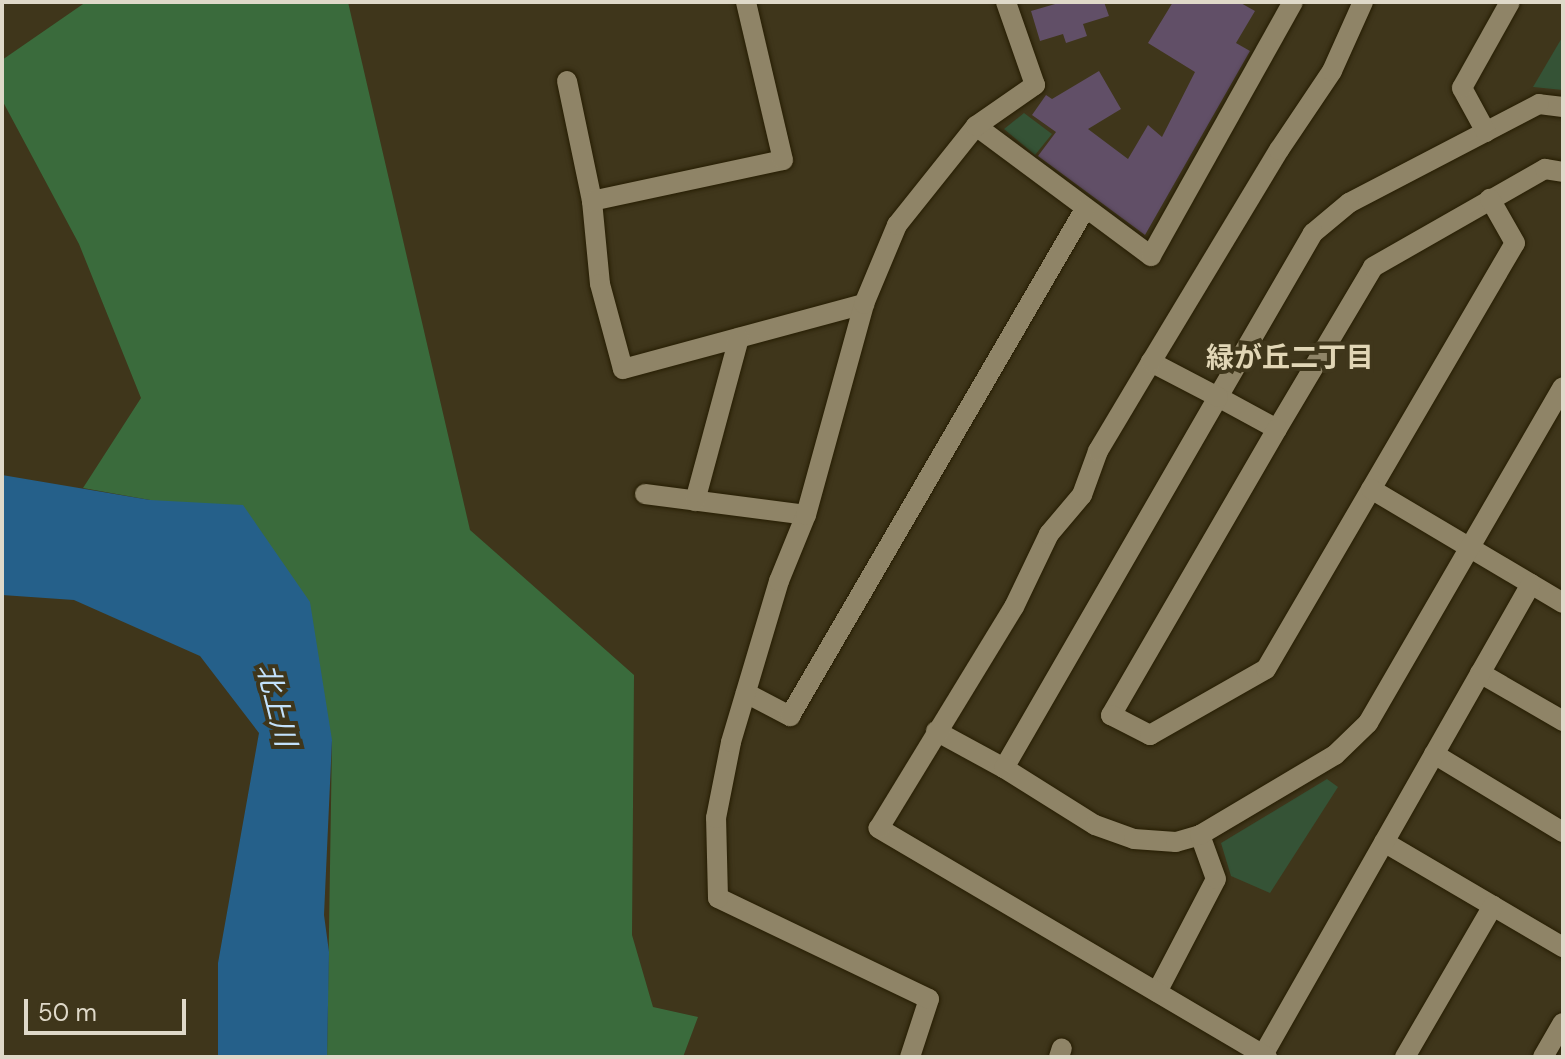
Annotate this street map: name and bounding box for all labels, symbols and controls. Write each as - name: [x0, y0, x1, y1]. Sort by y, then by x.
- district label: 緑が丘二丁目: [1206, 341, 1374, 375]
- water label: 北上川: [250, 660, 302, 750]
- scale bar: [28, 983, 190, 1033]
- text: 50 m: [38, 997, 97, 1028]

